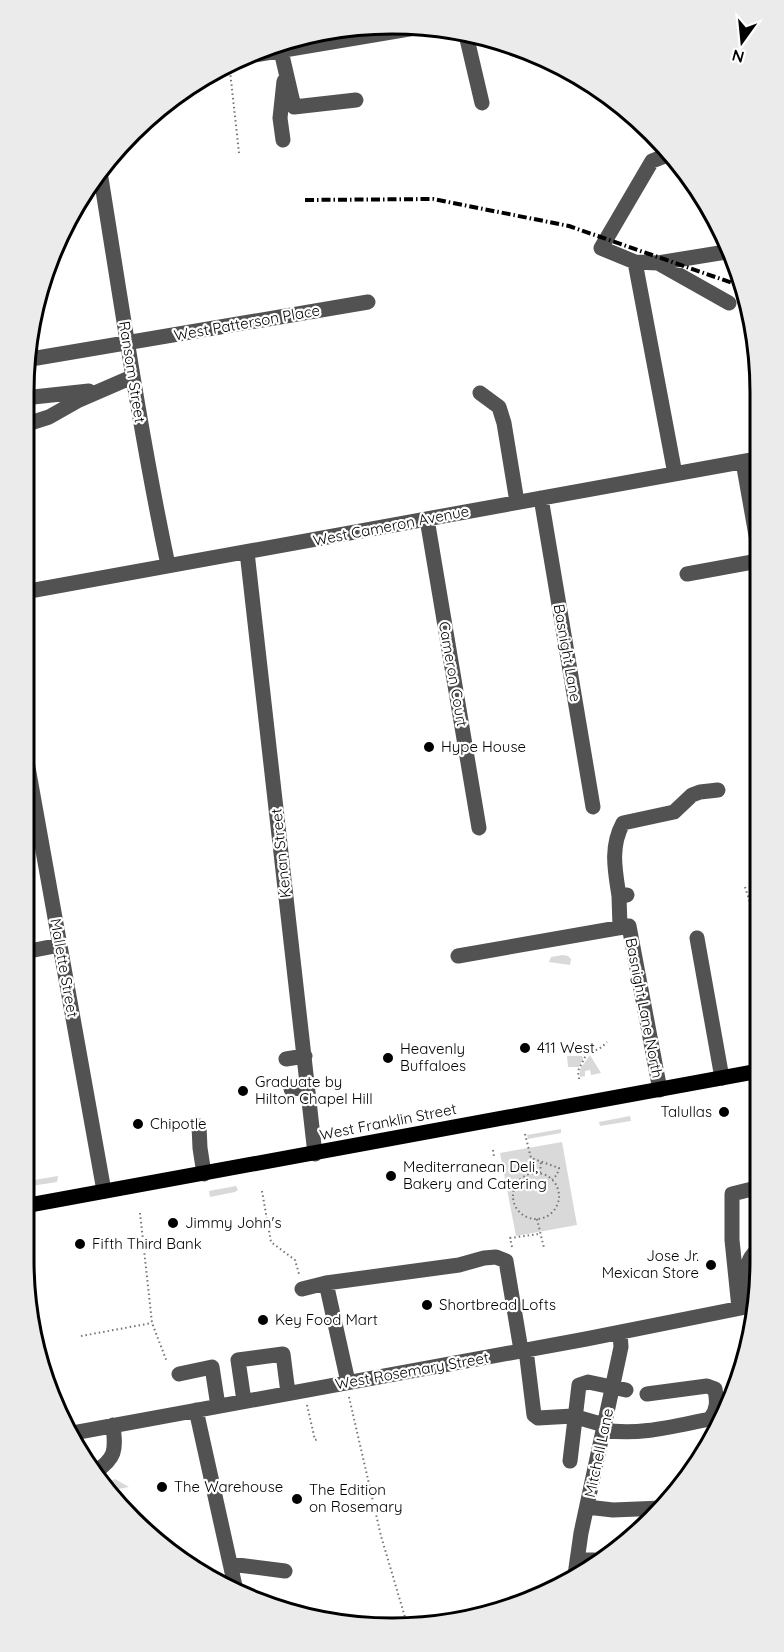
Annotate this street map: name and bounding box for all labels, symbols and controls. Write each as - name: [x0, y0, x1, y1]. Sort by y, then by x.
- north arrow: [712, 12, 772, 72]
- text: N: [730, 45, 746, 68]
- street label: West Patterson Place: [172, 300, 321, 345]
- street label: Ransom Street: [115, 320, 150, 424]
- street label: West Cameron Avenue: [311, 501, 471, 550]
- street label: Basnight Lane: [550, 602, 585, 703]
- street label: Cameron Court: [435, 620, 472, 728]
- place label: Hype House: [441, 737, 526, 756]
- marker: Hype House: [422, 740, 436, 754]
- street label: Kenan Street: [266, 807, 295, 899]
- street label: Mallette Street: [46, 917, 83, 1019]
- street label: Basnight Lane North: [622, 936, 667, 1080]
- place label: 411 West: [537, 1038, 595, 1057]
- place label: Heavenly Buffaloes: [400, 1039, 466, 1075]
- marker: 411 West: [518, 1041, 532, 1055]
- marker: Heavenly Buffaloes: [381, 1051, 395, 1065]
- place label: Graduate by Hilton Chapel Hill: [255, 1072, 373, 1108]
- marker: Graduate by Hilton Chapel Hill: [236, 1084, 250, 1098]
- street label: West Franklin Street: [318, 1099, 458, 1144]
- place label: Talullas: [660, 1102, 712, 1121]
- marker: Talullas: [717, 1105, 731, 1119]
- place label: Chipotle: [150, 1114, 207, 1133]
- marker: Chipotle: [131, 1117, 145, 1131]
- place label: Mediterranean Deli, Bakery and Catering: [403, 1157, 547, 1193]
- marker: Mediterranean Deli, Bakery and Catering: [384, 1169, 398, 1183]
- place label: Jimmy John's: [185, 1213, 281, 1232]
- marker: Jimmy John's: [166, 1216, 180, 1230]
- place label: Fifth Third Bank: [92, 1234, 202, 1253]
- marker: Fifth Third Bank: [73, 1237, 87, 1251]
- place label: Jose Jr. Mexican Store: [602, 1246, 699, 1282]
- marker: Jose Jr. Mexican Store: [704, 1258, 718, 1272]
- place label: Shortbread Lofts: [439, 1295, 556, 1314]
- marker: Shortbread Lofts: [420, 1298, 434, 1312]
- place label: Key Food Mart: [275, 1310, 378, 1329]
- marker: Key Food Mart: [256, 1313, 270, 1327]
- street label: West Rosemary Street: [334, 1348, 490, 1393]
- street label: Mitchell Lane: [580, 1407, 617, 1499]
- place label: The Warehouse: [174, 1477, 283, 1496]
- marker: The Warehouse: [155, 1480, 169, 1494]
- place label: The Edition on Rosemary: [309, 1480, 402, 1516]
- marker: The Edition on Rosemary: [290, 1492, 304, 1506]

